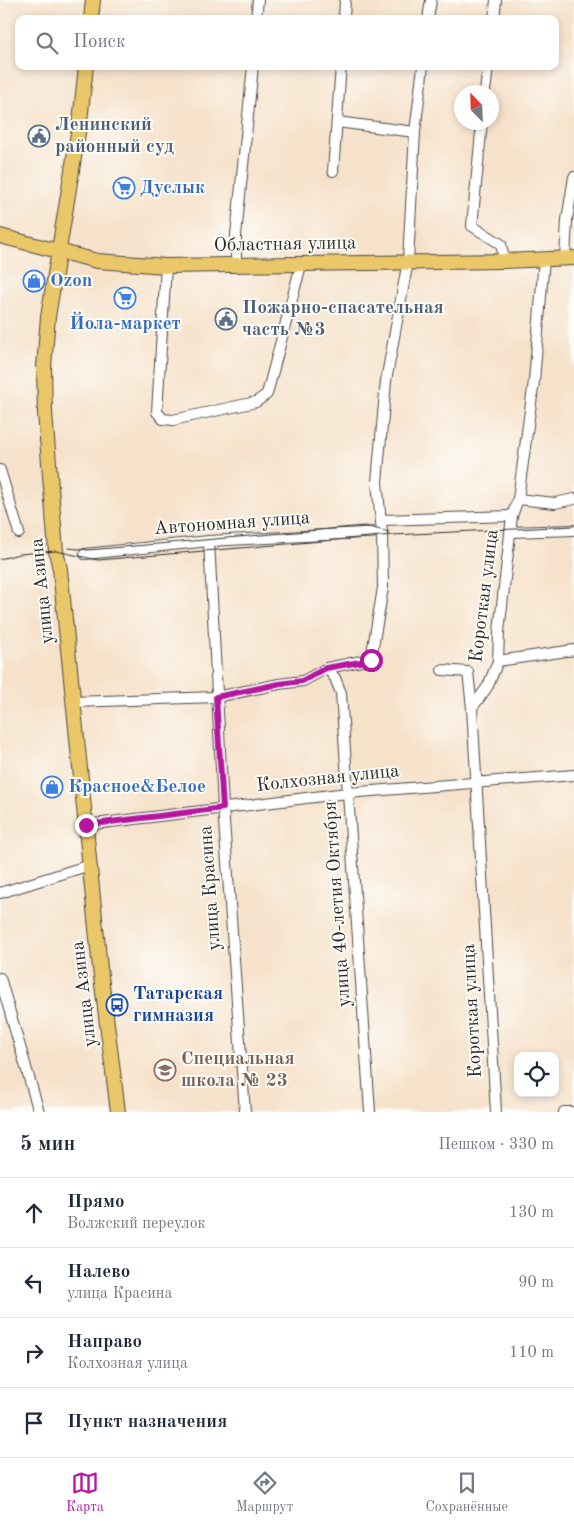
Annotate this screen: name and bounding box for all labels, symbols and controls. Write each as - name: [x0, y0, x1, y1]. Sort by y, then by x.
- search box: [15, 15, 559, 70]
- icon: search: [33, 29, 61, 57]
- text: Поиск: [73, 33, 125, 52]
- north arrow: [454, 85, 499, 130]
- place label: Ленинский районный суд: [55, 116, 174, 157]
- public building icon: Ленинский районный суд: [27, 124, 51, 148]
- supermarket icon: Дуслык: [112, 176, 136, 200]
- place label: Дуслык: [140, 179, 205, 198]
- street label: Областная улица: [214, 234, 357, 256]
- shop icon: Ozon: [22, 269, 46, 293]
- place label: Ozon: [50, 272, 92, 291]
- supermarket icon: Йола-маркет: [113, 286, 137, 310]
- place label: Пожарно-спасательная часть №3: [242, 299, 444, 340]
- public building icon: Пожарно-спасательная часть №3: [214, 307, 238, 331]
- place label: Йола-маркет: [69, 311, 181, 334]
- street label: Автономная улица: [153, 509, 311, 539]
- street label: Короткая улица: [467, 528, 503, 664]
- street label: улица Азина: [28, 536, 58, 645]
- route start: [360, 649, 383, 672]
- street label: Колхозная улица: [256, 762, 401, 796]
- shop icon: Красное&Белое: [40, 775, 64, 799]
- place label: Красное&Белое: [68, 778, 206, 797]
- street label: улица 40-летия Октября: [321, 800, 355, 1008]
- route end: [75, 814, 98, 837]
- street label: улица Красина: [197, 824, 225, 951]
- street label: улица Азина: [69, 939, 101, 1048]
- street label: Короткая улица: [460, 943, 486, 1079]
- place label: Татарская гимназия: [133, 985, 223, 1026]
- bus stop icon: Татарская гимназия: [105, 993, 129, 1017]
- place label: Специальная школа № 23: [181, 1050, 295, 1091]
- map controls: [514, 1052, 559, 1097]
- button: locate: [514, 1052, 559, 1097]
- school or university icon: Специальная школа № 23: [153, 1058, 177, 1082]
- text: 5 мин: [20, 1134, 75, 1155]
- text: Пешком · 330 m: [438, 1137, 554, 1153]
- text: Прямо: [67, 1193, 125, 1212]
- icon: ahead: [20, 1199, 48, 1227]
- text: 130 m: [509, 1205, 554, 1221]
- text: Волжский переулок: [67, 1216, 206, 1232]
- text: Налево: [67, 1263, 130, 1282]
- icon: left: [20, 1269, 48, 1297]
- text: 90 m: [518, 1275, 554, 1291]
- text: улица Красина: [67, 1286, 173, 1302]
- text: Направо: [67, 1333, 142, 1352]
- icon: right: [20, 1339, 48, 1367]
- text: 110 m: [509, 1345, 554, 1361]
- text: Колхозная улица: [67, 1356, 188, 1372]
- icon: arrive: [20, 1409, 48, 1437]
- text: Пункт назначения: [67, 1413, 227, 1432]
- tab: Карта: [66, 1469, 104, 1516]
- tab: Маршрут: [236, 1469, 293, 1516]
- tab: Сохранённые: [425, 1469, 508, 1516]

